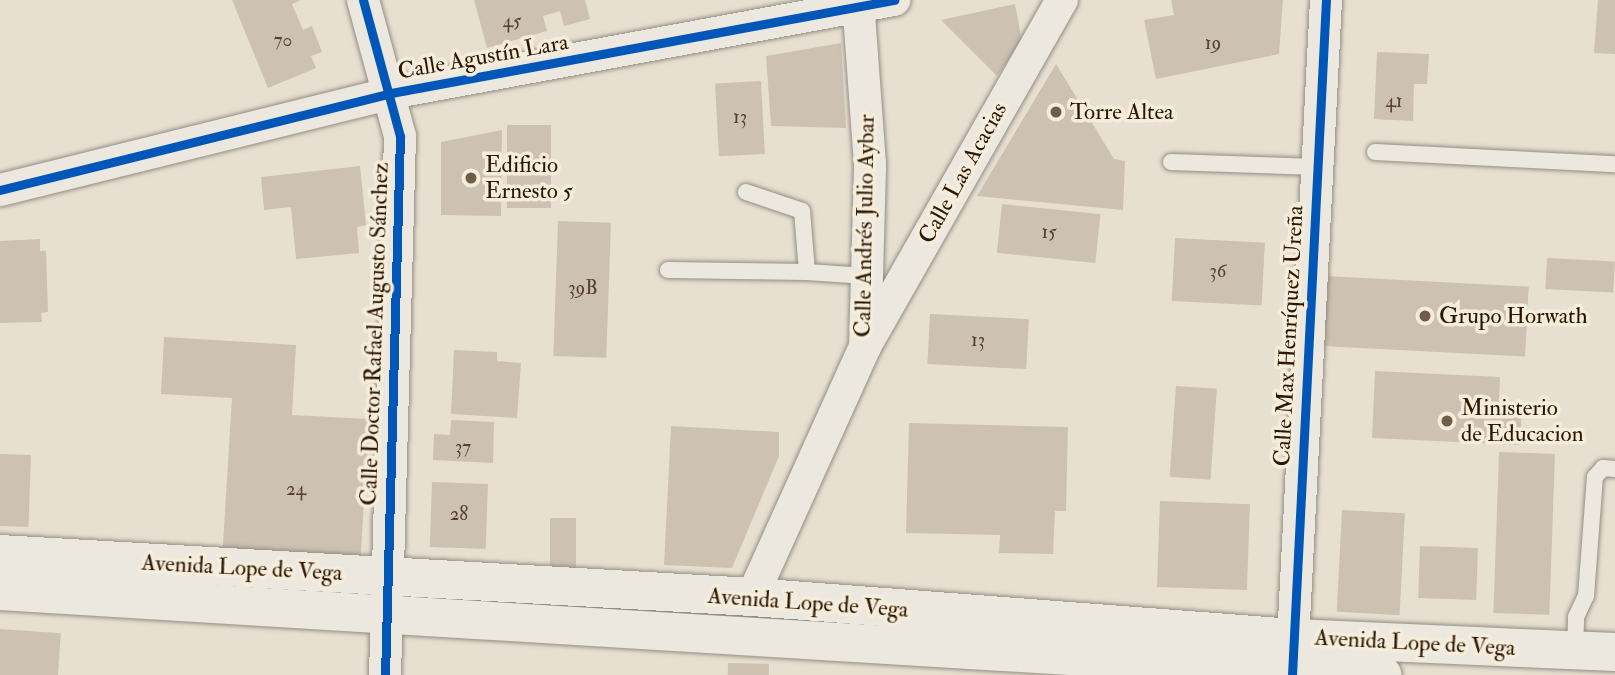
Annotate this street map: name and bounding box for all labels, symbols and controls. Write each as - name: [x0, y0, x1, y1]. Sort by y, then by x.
- house number: 45: [503, 11, 521, 33]
- street label: Calle Agustín Lara: [396, 28, 570, 86]
- house number: 70: [274, 30, 292, 52]
- house number: 19: [1205, 33, 1221, 55]
- house number: 41: [1385, 91, 1403, 113]
- street label: Calle Las Acacias: [913, 98, 1013, 248]
- place label: Torre Altea: [1070, 98, 1174, 126]
- marker: Torre Altea: [1048, 104, 1064, 120]
- house number: 13: [733, 107, 747, 129]
- street label: Calle Andrés Julio Aybar: [849, 114, 881, 338]
- place label: Edificio Ernesto 5: [485, 151, 573, 205]
- street label: Calle Doctor Rafael Augusto Sánchez: [355, 162, 395, 506]
- marker: Edificio Ernesto 5: [463, 170, 479, 186]
- street label: Calle Max Henríquez Ureña: [1268, 205, 1310, 467]
- house number: 15: [1041, 222, 1057, 244]
- house number: 36: [1210, 261, 1226, 283]
- house number: 39B: [568, 278, 598, 300]
- place label: Grupo Horwath: [1439, 302, 1588, 330]
- marker: Grupo Horwath: [1417, 308, 1433, 324]
- house number: 13: [971, 330, 985, 352]
- place label: Ministerio de Educacion: [1461, 394, 1584, 448]
- marker: Ministerio de Educacion: [1439, 413, 1455, 429]
- house number: 37: [455, 437, 471, 459]
- house number: 24: [286, 479, 306, 501]
- house number: 28: [450, 504, 468, 526]
- street label: Avenida Lope de Vega: [141, 549, 343, 587]
- street label: Avenida Lope de Vega: [707, 582, 909, 624]
- street label: Avenida Lope de Vega: [1314, 624, 1516, 662]

